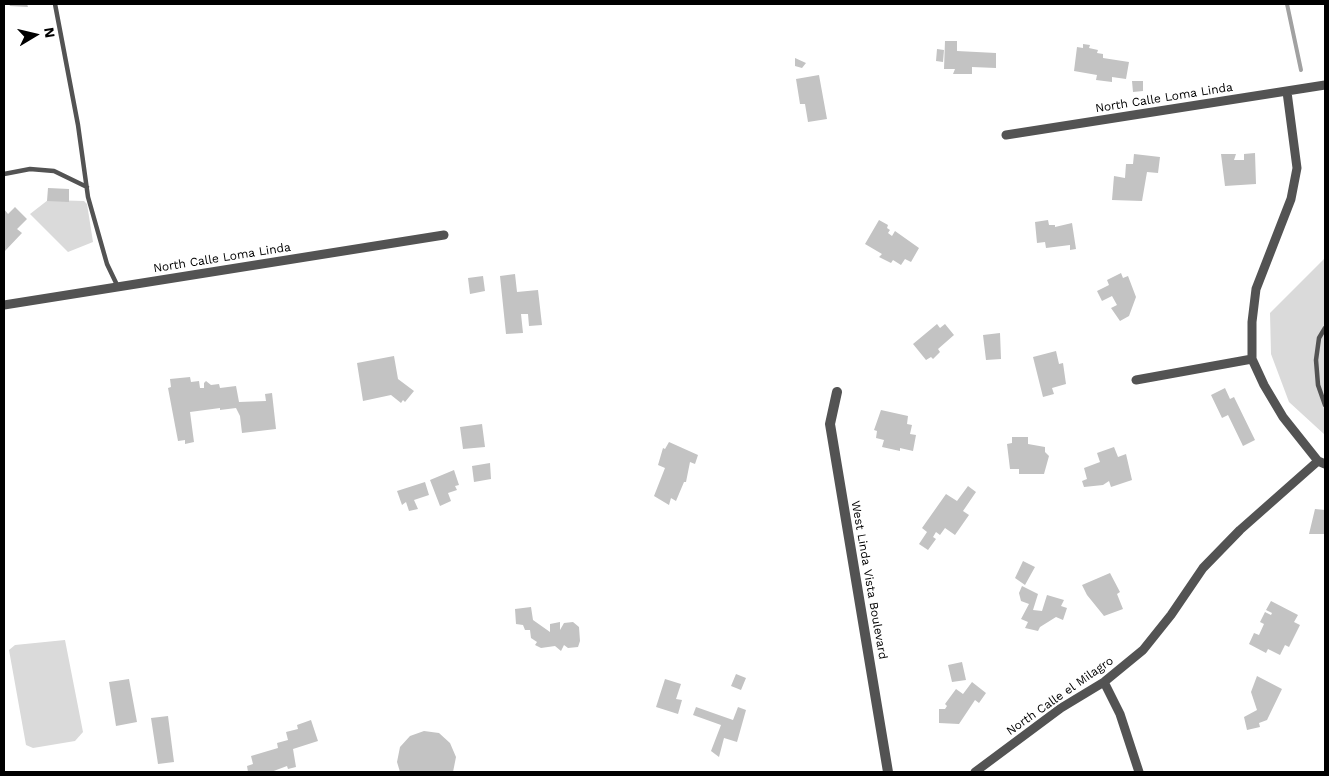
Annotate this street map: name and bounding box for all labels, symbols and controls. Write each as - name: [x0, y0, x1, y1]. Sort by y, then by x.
- north arrow: [10, 10, 60, 60]
- text: N: [41, 26, 59, 39]
- street label: North Calle Loma Linda: [1094, 80, 1234, 116]
- street label: North Calle Loma Linda: [152, 240, 292, 276]
- street label: West Linda Vista Boulevard: [848, 500, 890, 660]
- street label: North Calle el Milagro: [1004, 654, 1116, 738]

